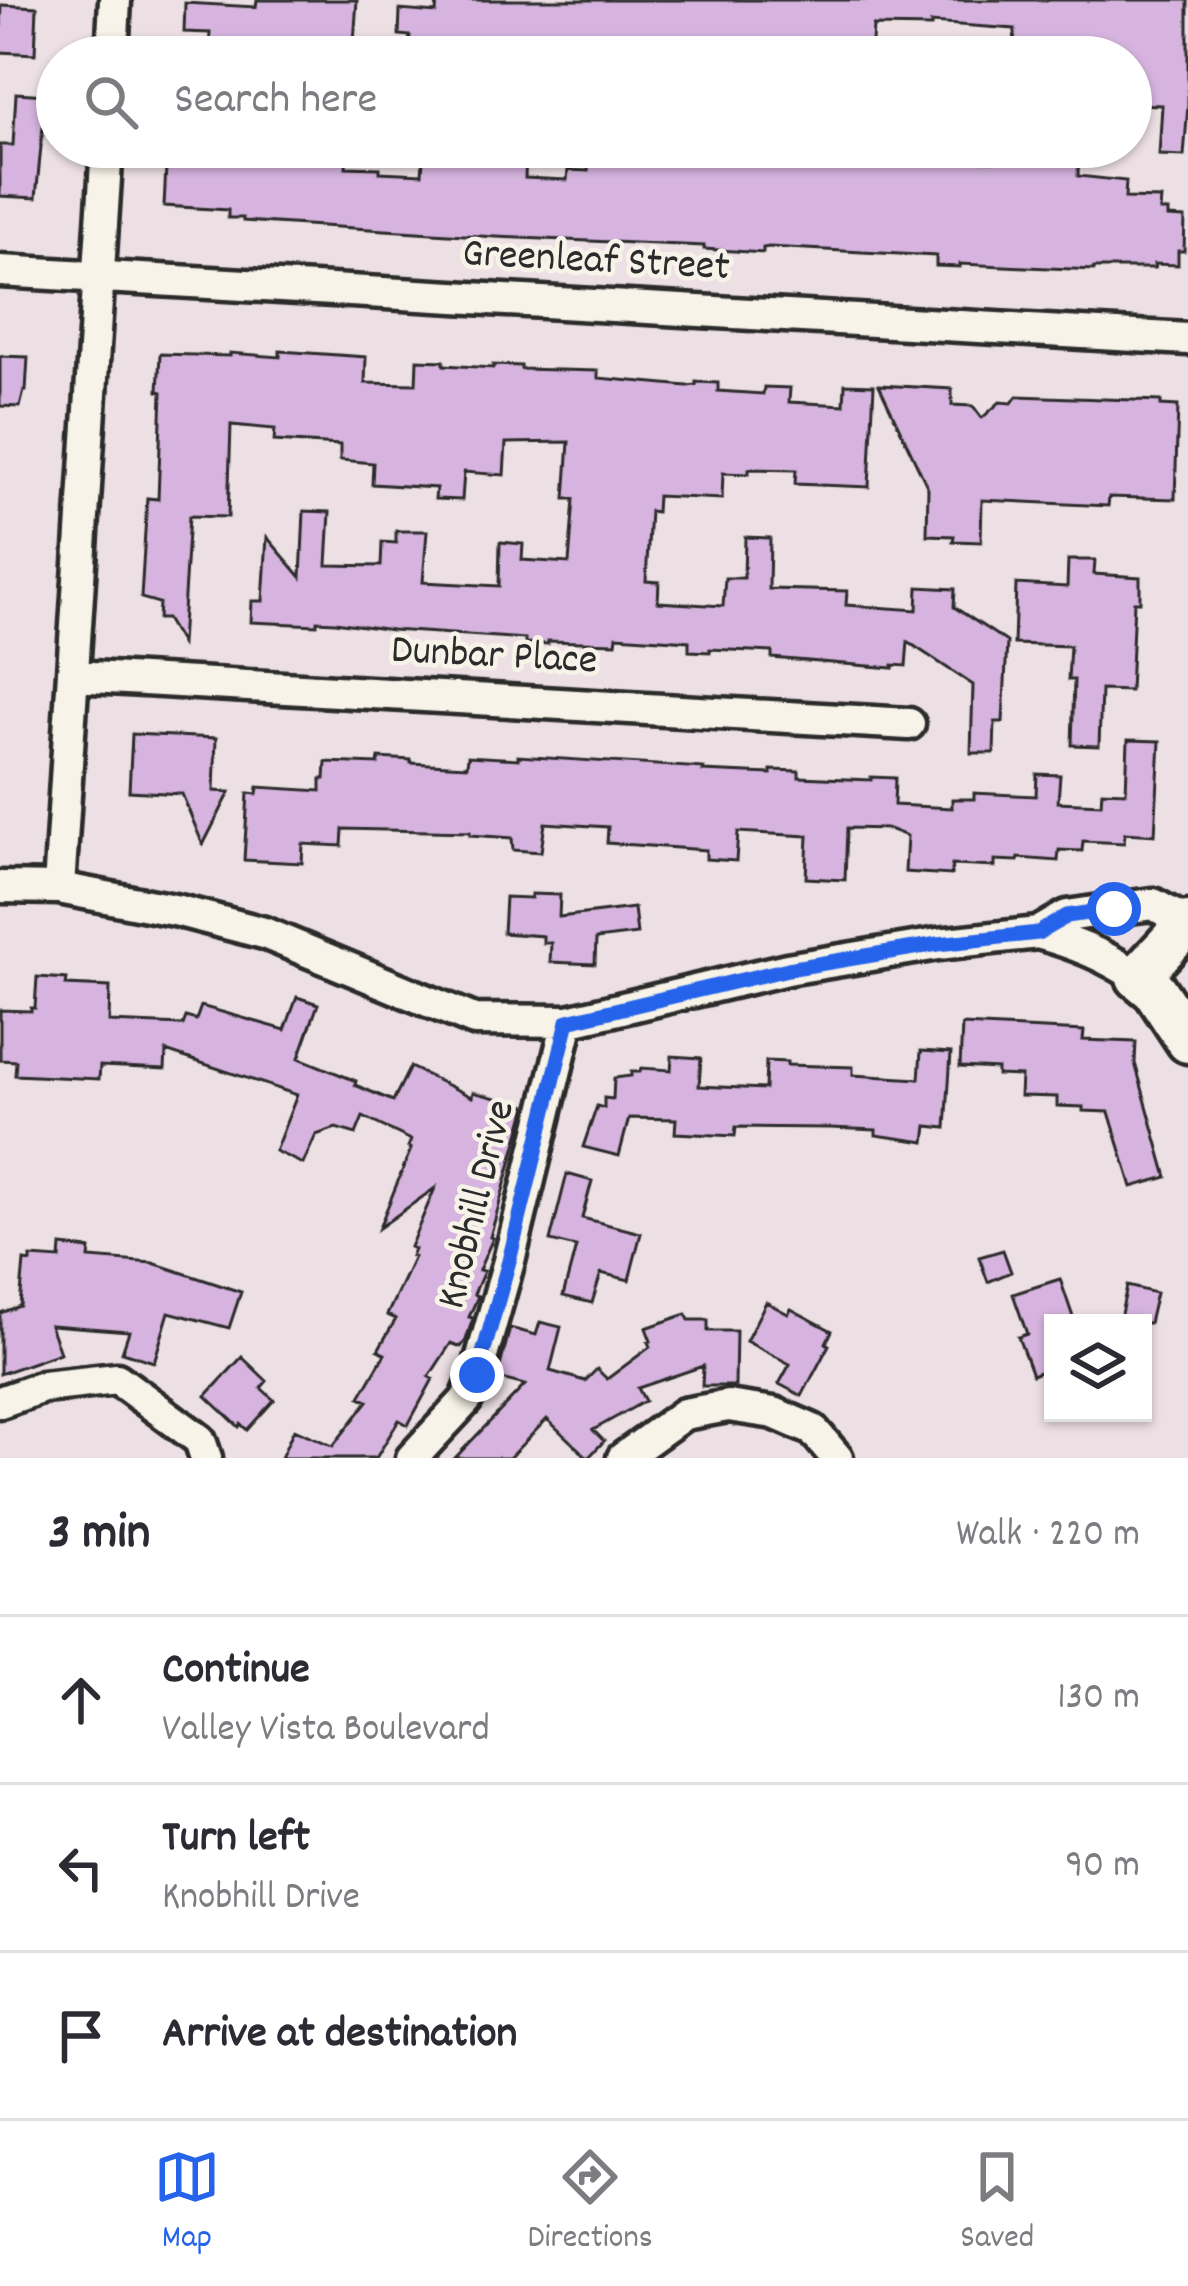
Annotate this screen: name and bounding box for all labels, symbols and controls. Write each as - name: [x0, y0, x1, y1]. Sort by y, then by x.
- search box: [36, 36, 1152, 168]
- icon: search: [78, 69, 144, 135]
- text: Search here: [174, 70, 377, 134]
- street label: Greenleaf Street: [461, 226, 731, 300]
- street label: Dunbar Place: [389, 623, 599, 693]
- route start: [1087, 882, 1141, 936]
- street label: Knobhill Drive: [424, 1094, 534, 1316]
- map controls: [1044, 1314, 1152, 1422]
- button: layers: [1044, 1314, 1152, 1422]
- route end: [450, 1348, 504, 1402]
- text: 3 min: [48, 1500, 150, 1572]
- text: Walk · 220 m: [956, 1509, 1140, 1564]
- text: Continue: [162, 1640, 310, 1704]
- icon: ahead: [48, 1667, 114, 1733]
- text: 130 m: [1057, 1672, 1140, 1727]
- text: Valley Vista Boulevard: [162, 1704, 490, 1759]
- text: Turn left: [162, 1808, 310, 1872]
- icon: left: [48, 1835, 114, 1901]
- text: 90 m: [1065, 1840, 1140, 1895]
- text: Knobhill Drive: [162, 1872, 360, 1927]
- icon: arrive: [48, 2003, 114, 2069]
- text: Arrive at destination: [162, 2004, 517, 2068]
- tab: Map: [154, 2144, 220, 2263]
- tab: Directions: [528, 2144, 653, 2263]
- tab: Saved: [960, 2144, 1034, 2263]

